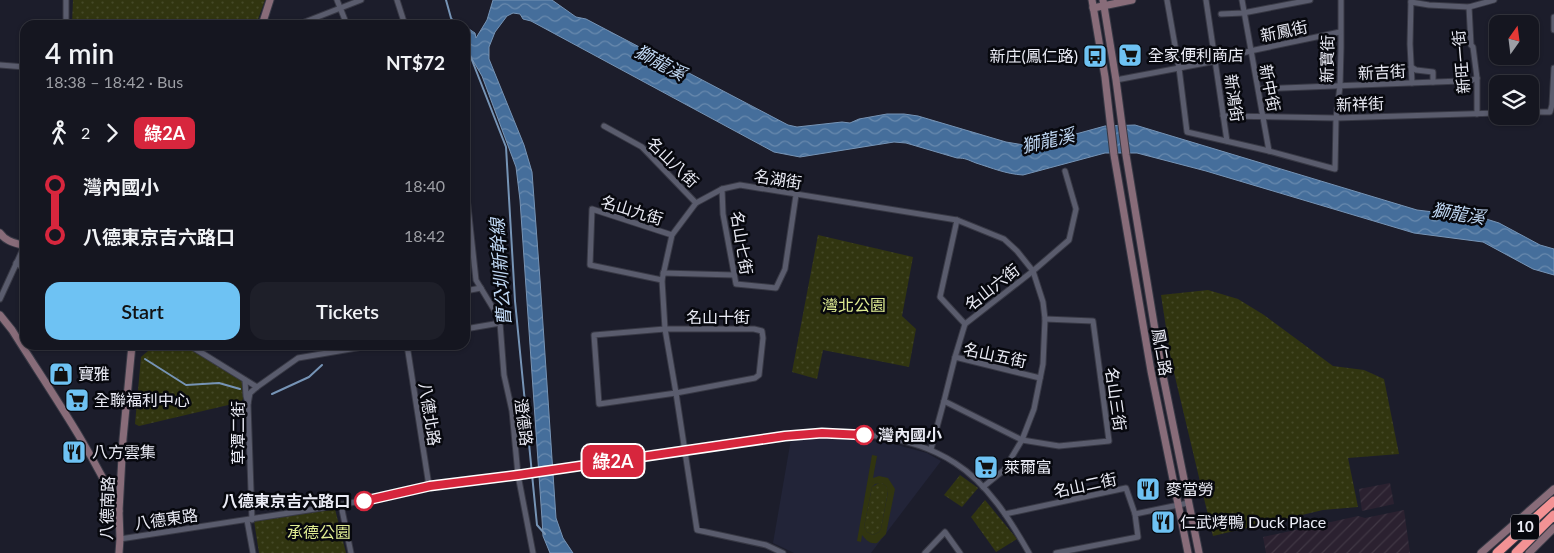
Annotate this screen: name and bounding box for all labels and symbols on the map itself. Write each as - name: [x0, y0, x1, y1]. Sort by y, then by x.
- north arrow: [1489, 15, 1539, 65]
- street label: 新鳳街: [1258, 16, 1309, 45]
- street label: 新旺一街: [1448, 29, 1473, 95]
- street label: 新寶街: [1317, 35, 1336, 83]
- water label: 獅龍溪: [631, 40, 692, 86]
- supermarket icon: 全家便利商店: [1117, 42, 1143, 68]
- bus stop icon: 新庄(鳳仁路): [1082, 43, 1108, 69]
- place label: 全家便利商店: [1148, 45, 1244, 64]
- place label: 新庄(鳳仁路): [989, 46, 1078, 65]
- street label: 新吉街: [1358, 61, 1406, 82]
- street label: 新中街: [1257, 63, 1284, 113]
- street label: 新鴻街: [1222, 73, 1247, 123]
- street label: 新祥街: [1336, 93, 1384, 114]
- water label: 獅龍溪: [1019, 123, 1079, 157]
- street label: 名山八街: [644, 133, 703, 191]
- street label: 名湖街: [753, 165, 803, 192]
- street label: 名山九街: [599, 191, 666, 228]
- water label: 獅龍溪: [1430, 198, 1490, 229]
- street label: 名山七街: [728, 210, 757, 276]
- water label: 曹公圳新幹線: [485, 215, 515, 327]
- street label: 名山六街: [961, 259, 1023, 314]
- park label: 灣北公園: [822, 295, 886, 314]
- street label: 名山十街: [686, 307, 750, 326]
- street label: 鳳仁路: [1149, 327, 1176, 377]
- street label: 名山五街: [962, 339, 1028, 370]
- shop icon: 寶雅: [48, 361, 74, 387]
- place label: 寶雅: [78, 364, 110, 383]
- street label: 名山三街: [1103, 366, 1130, 432]
- street label: 八德北路: [416, 381, 445, 447]
- supermarket icon: 全聯福利中心: [64, 387, 90, 413]
- place label: 全聯福利中心: [94, 390, 190, 409]
- street label: 澄德路: [512, 397, 537, 447]
- street label: 草潭二街: [228, 401, 247, 465]
- marker: 灣內國小: [854, 425, 874, 445]
- place label: 灣內國小: [878, 425, 942, 444]
- restaurant icon: 八方雲集: [61, 439, 87, 465]
- place label: 八方雲集: [92, 442, 156, 461]
- line badge: 綠2A: [584, 445, 642, 477]
- supermarket icon: 萊爾富: [973, 454, 999, 480]
- place label: 萊爾富: [1004, 457, 1052, 476]
- street label: 名山二街: [1052, 469, 1118, 500]
- street label: 八德南路: [96, 476, 117, 540]
- restaurant icon: 麥當勞: [1135, 476, 1161, 502]
- place label: 麥當勞: [1166, 479, 1214, 498]
- place label: 八德東京吉六路口: [222, 491, 350, 510]
- marker: 八德東京吉六路口: [354, 491, 374, 511]
- street label: 八德東路: [133, 505, 199, 532]
- restaurant icon: 仁武烤鴨 Duck Place: [1150, 509, 1176, 535]
- place label: 仁武烤鴨 Duck Place: [1180, 512, 1326, 531]
- road number: 10: [1511, 514, 1539, 540]
- park label: 承德公園: [287, 522, 351, 541]

